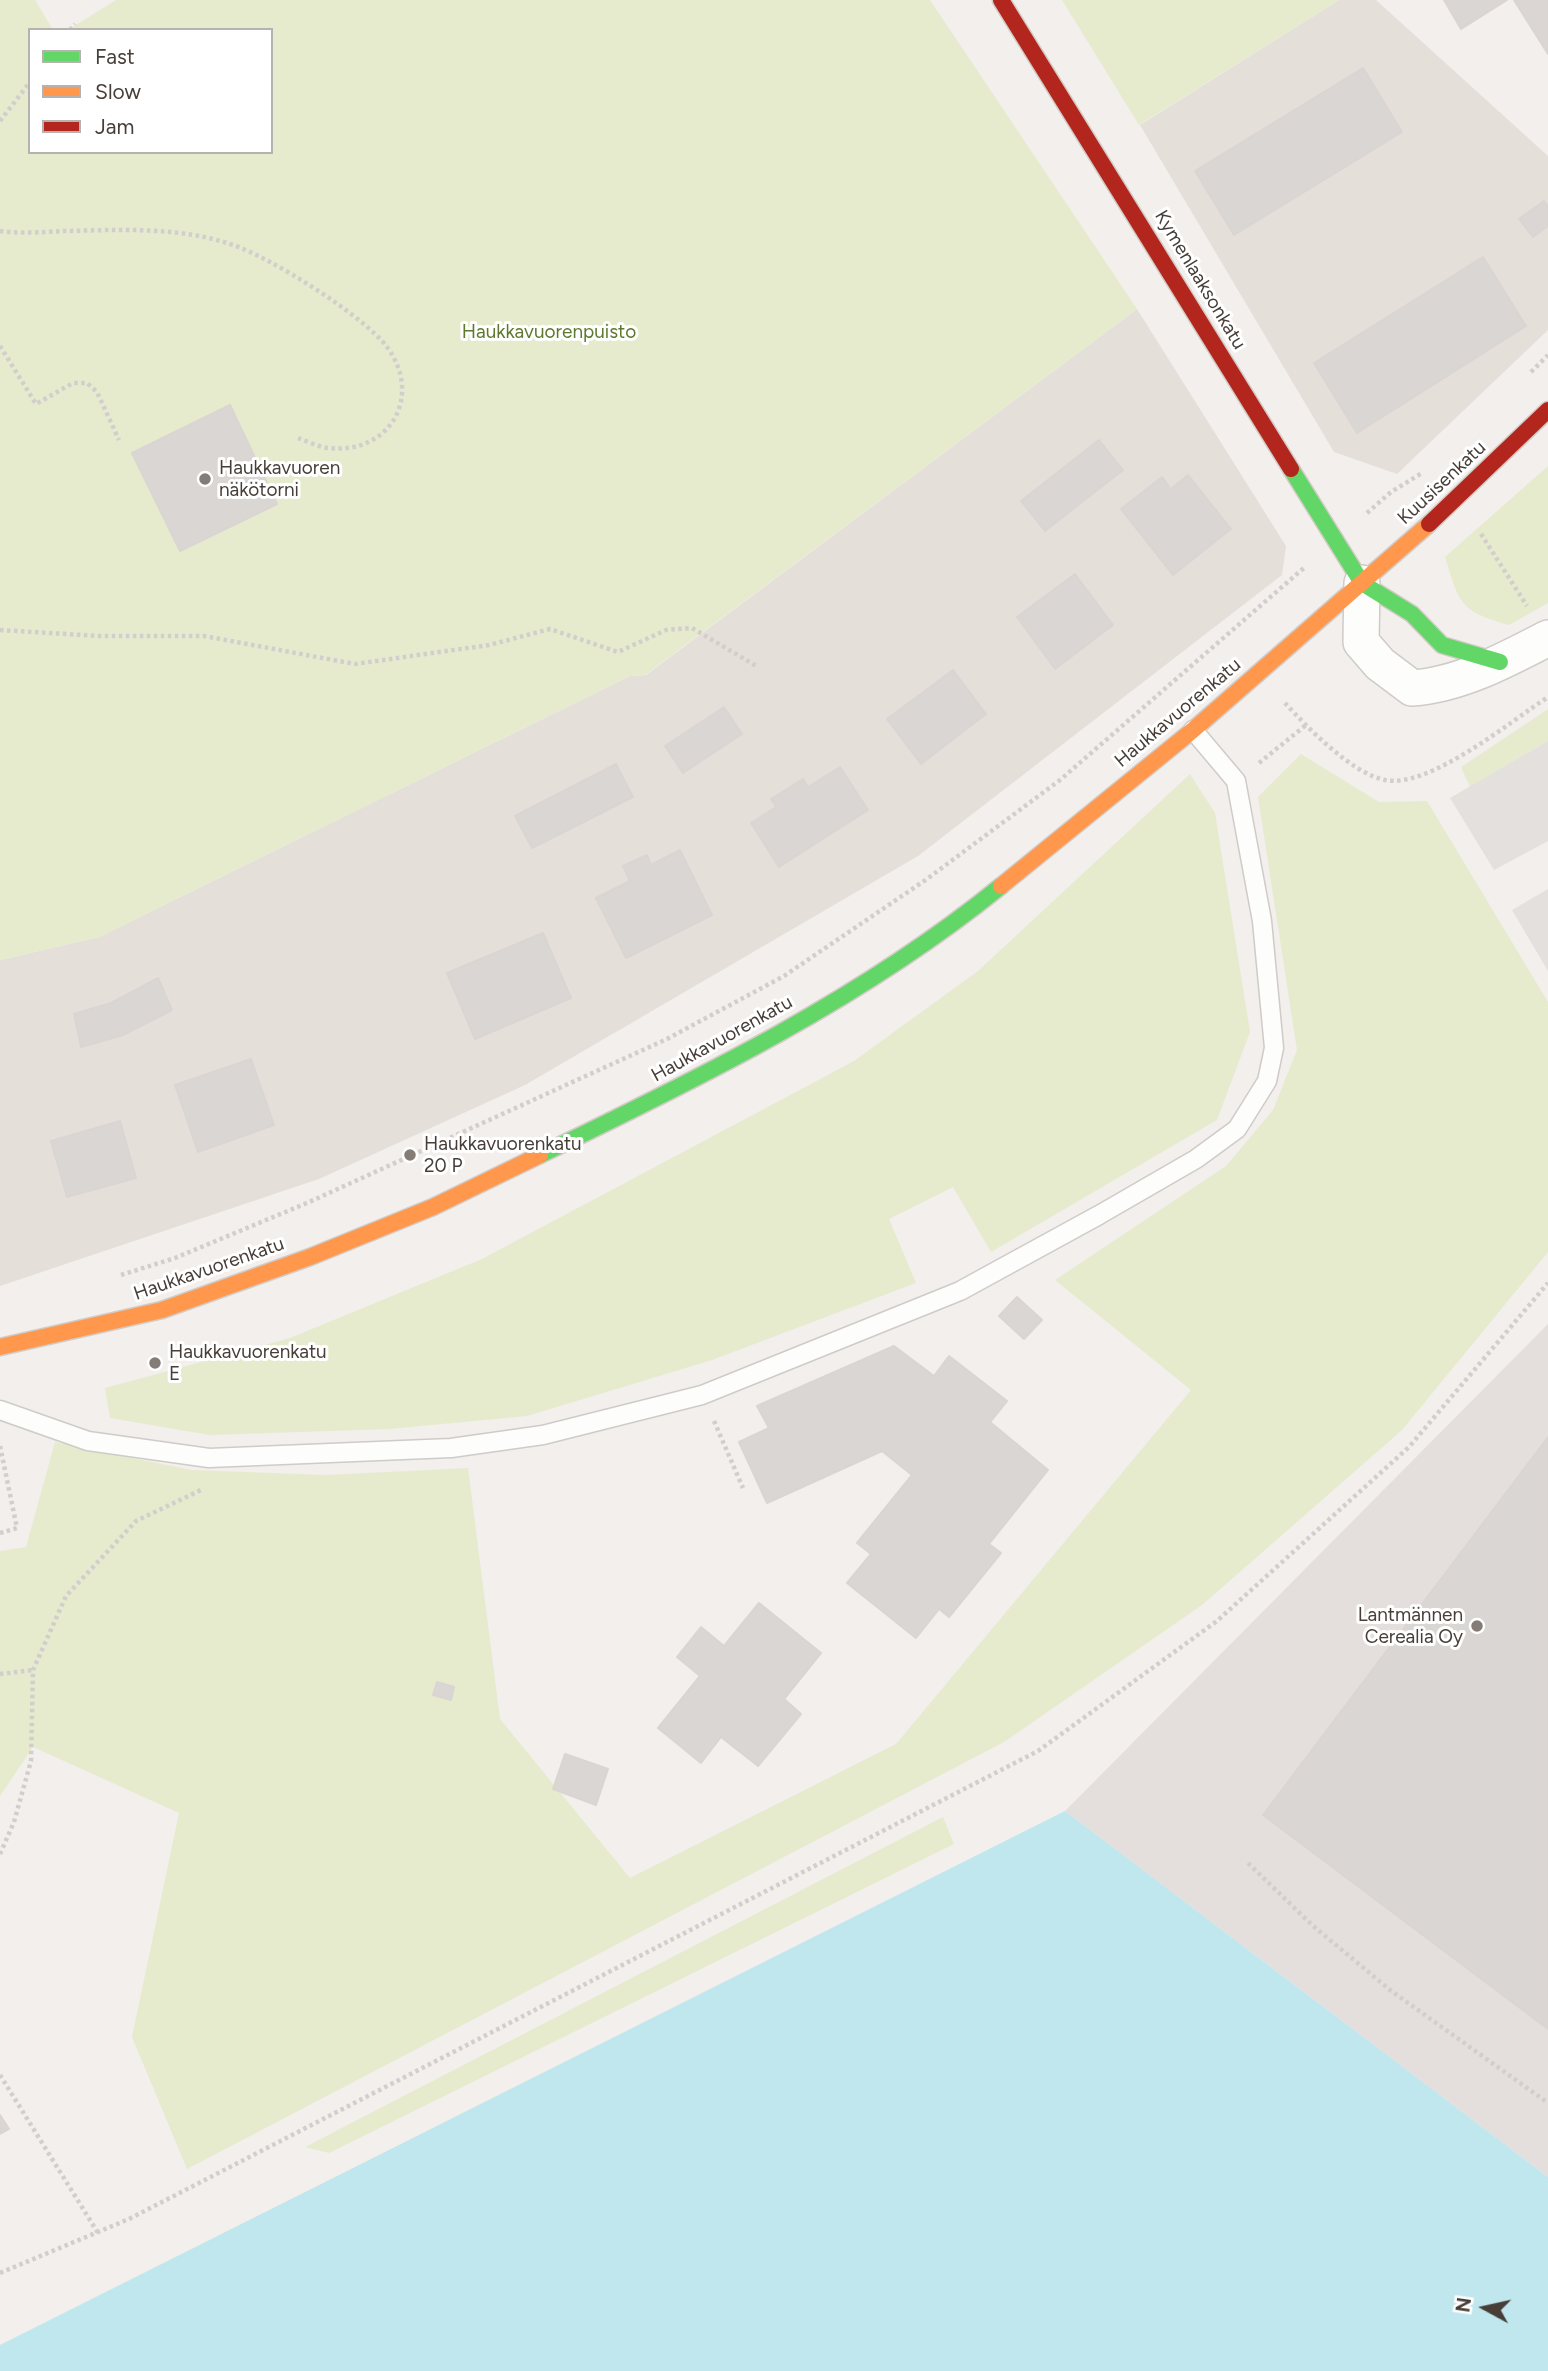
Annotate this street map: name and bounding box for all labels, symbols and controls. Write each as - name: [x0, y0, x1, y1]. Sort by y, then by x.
- legend: [28, 28, 273, 154]
- text: Fast: [95, 44, 135, 69]
- text: Slow: [95, 79, 141, 104]
- text: Jam: [95, 114, 134, 139]
- street label: Kymenlaaksonkatu: [1149, 206, 1251, 354]
- park label: Haukkavuorenpuisto: [462, 321, 636, 343]
- street label: Kuusisenkatu: [1393, 436, 1491, 530]
- place label: Haukkavuoren näkötorni: [219, 457, 340, 501]
- marker: Haukkavuoren näkötorni: [197, 471, 213, 487]
- street label: Haukkavuorenkatu: [1110, 654, 1246, 772]
- street label: Haukkavuorenkatu: [648, 991, 796, 1087]
- place label: Haukkavuorenkatu 20 P: [424, 1133, 582, 1177]
- marker: Haukkavuorenkatu 20 P: [402, 1147, 418, 1163]
- street label: Haukkavuorenkatu: [131, 1233, 287, 1305]
- place label: Haukkavuorenkatu E: [169, 1341, 327, 1385]
- marker: Haukkavuorenkatu E: [147, 1355, 163, 1371]
- place label: Lantmännen Cerealia Oy: [1358, 1604, 1463, 1648]
- marker: Lantmännen Cerealia Oy: [1469, 1618, 1485, 1634]
- north arrow: [1450, 2273, 1520, 2343]
- text: N: [1451, 2296, 1476, 2314]

